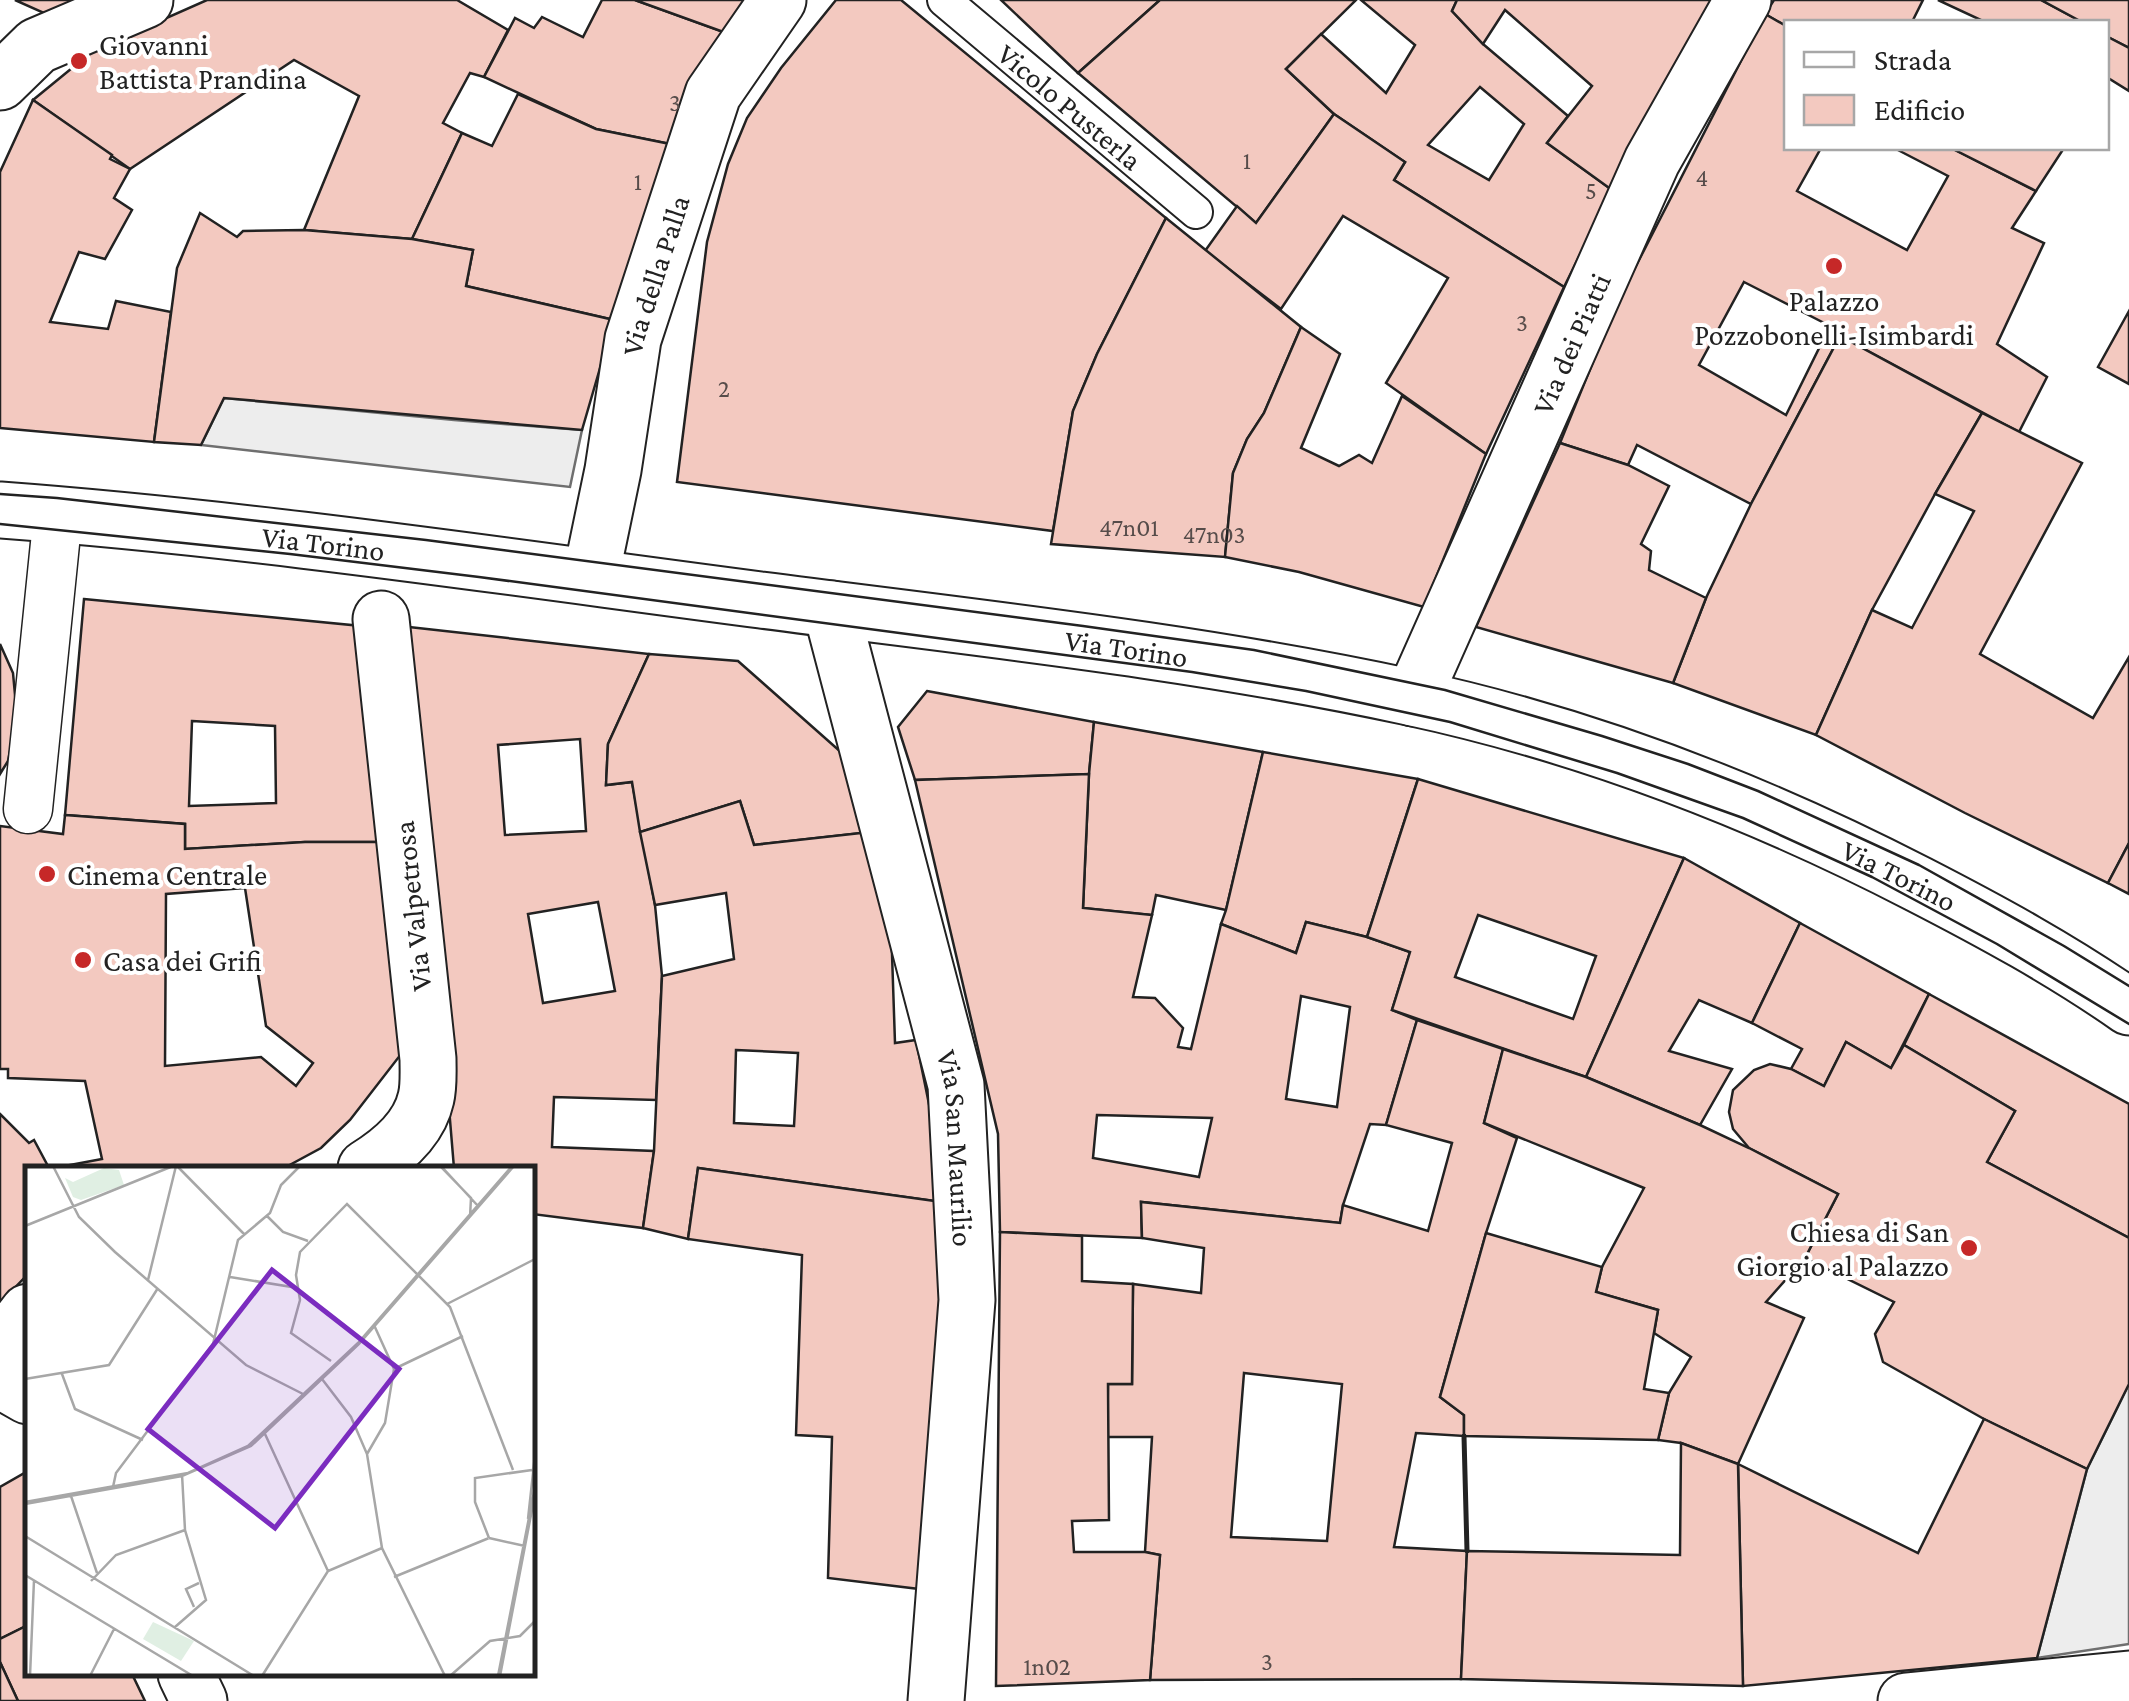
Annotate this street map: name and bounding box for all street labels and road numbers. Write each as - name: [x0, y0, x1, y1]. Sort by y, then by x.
- street label: Vicolo Pusterla: [992, 36, 1149, 176]
- street label: Via della Palla: [614, 191, 695, 357]
- street label: Via dei Piatti: [1525, 268, 1617, 419]
- street label: Via Torino: [260, 519, 387, 567]
- street label: Via Torino: [1063, 623, 1190, 673]
- street label: Via Valpetrosa: [387, 819, 438, 993]
- street label: Via Torino: [1837, 833, 1962, 918]
- street label: Via San Maurilio: [931, 1046, 981, 1247]

